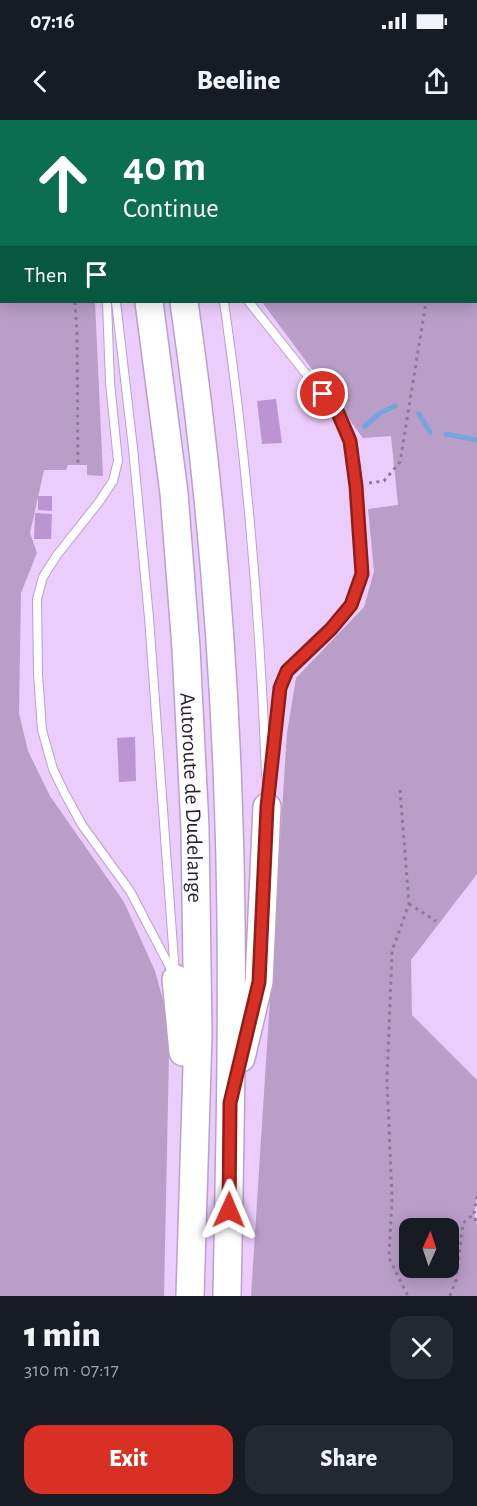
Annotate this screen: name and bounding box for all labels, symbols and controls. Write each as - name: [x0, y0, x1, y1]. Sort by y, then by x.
- text: 07:16: [30, 10, 75, 32]
- icon: back: [24, 65, 57, 98]
- icon: share: [420, 65, 453, 98]
- text: Beeline: [197, 67, 280, 94]
- icon: ahead: [24, 144, 102, 222]
- text: 40 m: [123, 146, 206, 188]
- text: Continue: [123, 195, 219, 222]
- icon: arrive: [80, 258, 113, 291]
- text: Then: [24, 264, 68, 286]
- pin: [297, 368, 348, 419]
- icon: arrive: [306, 377, 339, 410]
- street label: Autoroute de Dudelange: [176, 692, 206, 903]
- position arrow: [197, 1178, 261, 1242]
- north arrow: [399, 1218, 459, 1278]
- map controls: [399, 1218, 459, 1278]
- button: close: [390, 1316, 453, 1379]
- text: 1 min: [24, 1317, 101, 1353]
- text: 310 m · 07:17: [24, 1360, 119, 1380]
- button: Exit: [24, 1425, 233, 1494]
- button: Share: [245, 1425, 453, 1494]

